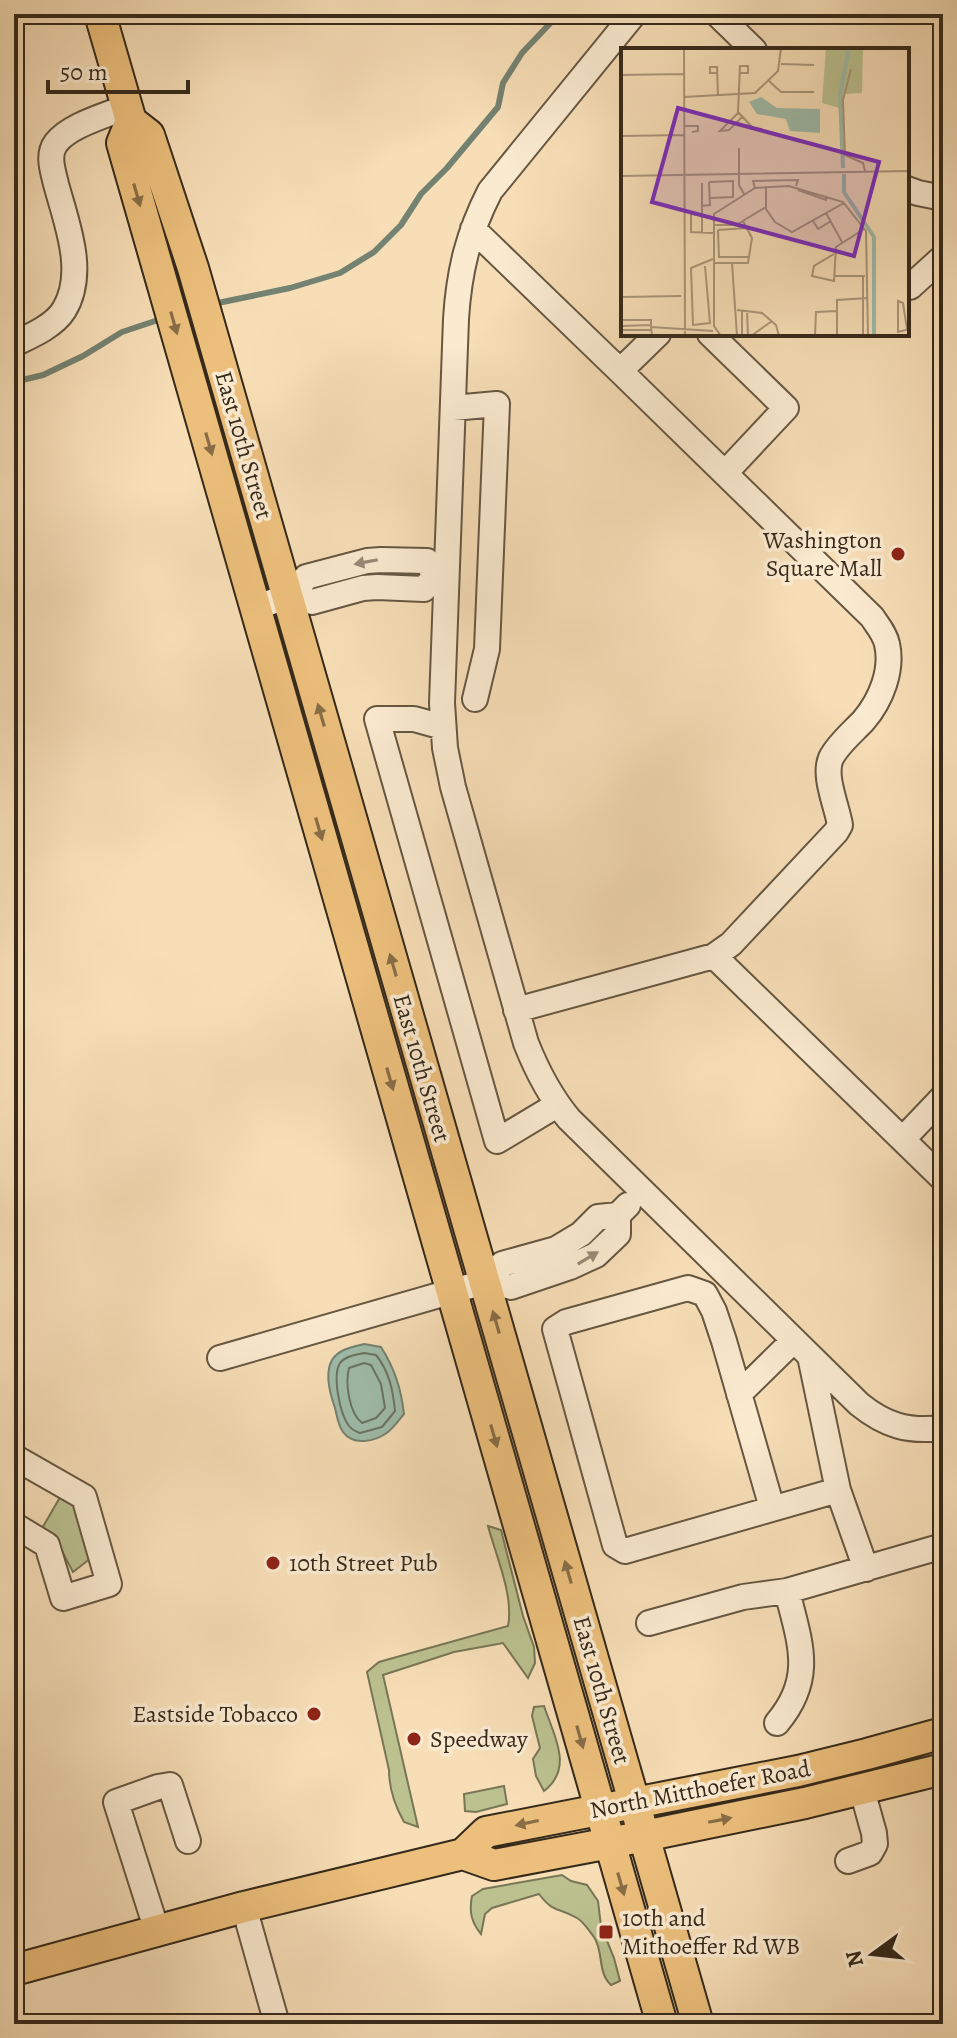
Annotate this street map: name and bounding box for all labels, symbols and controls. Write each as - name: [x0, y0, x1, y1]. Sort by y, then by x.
- scale bar: [48, 44, 188, 94]
- inset map: [621, 48, 909, 336]
- text: 50 m: [60, 56, 108, 88]
- one-way arrow: [131, 184, 144, 208]
- one-way arrow: [169, 311, 181, 336]
- street label: East 10th Street: [208, 367, 280, 523]
- one-way arrow: [203, 432, 216, 456]
- place label: Washington Square Mall: [762, 524, 882, 584]
- marker: Washington Square Mall: [889, 545, 907, 563]
- one-way arrow: [354, 557, 379, 569]
- one-way arrow: [315, 702, 327, 727]
- one-way arrow: [313, 817, 326, 841]
- one-way arrow: [386, 952, 398, 977]
- street label: East 10th Street: [386, 990, 458, 1146]
- one-way arrow: [385, 1066, 397, 1091]
- one-way arrow: [577, 1251, 599, 1265]
- one-way arrow: [489, 1310, 502, 1334]
- one-way arrow: [488, 1423, 500, 1448]
- place label: 10th Street Pub: [289, 1547, 438, 1579]
- marker: 10th Street Pub: [264, 1554, 282, 1572]
- one-way arrow: [561, 1560, 574, 1584]
- street label: East 10th Street: [566, 1612, 638, 1768]
- place label: Eastside Tobacco: [132, 1698, 298, 1730]
- marker: Eastside Tobacco: [305, 1705, 323, 1723]
- place label: Speedway: [430, 1723, 528, 1755]
- one-way arrow: [574, 1724, 586, 1749]
- marker: Speedway: [405, 1730, 423, 1748]
- street label: North Mitthoefer Road: [587, 1752, 813, 1826]
- one-way arrow: [708, 1813, 733, 1826]
- one-way arrow: [515, 1817, 540, 1830]
- one-way arrow: [616, 1871, 628, 1896]
- place label: 10th and Mithoeffer Rd WB: [622, 1902, 800, 1962]
- north arrow: [833, 1914, 913, 1994]
- marker: 10th and Mithoeffer Rd WB: [597, 1923, 615, 1941]
- text: N: [838, 1947, 871, 1971]

